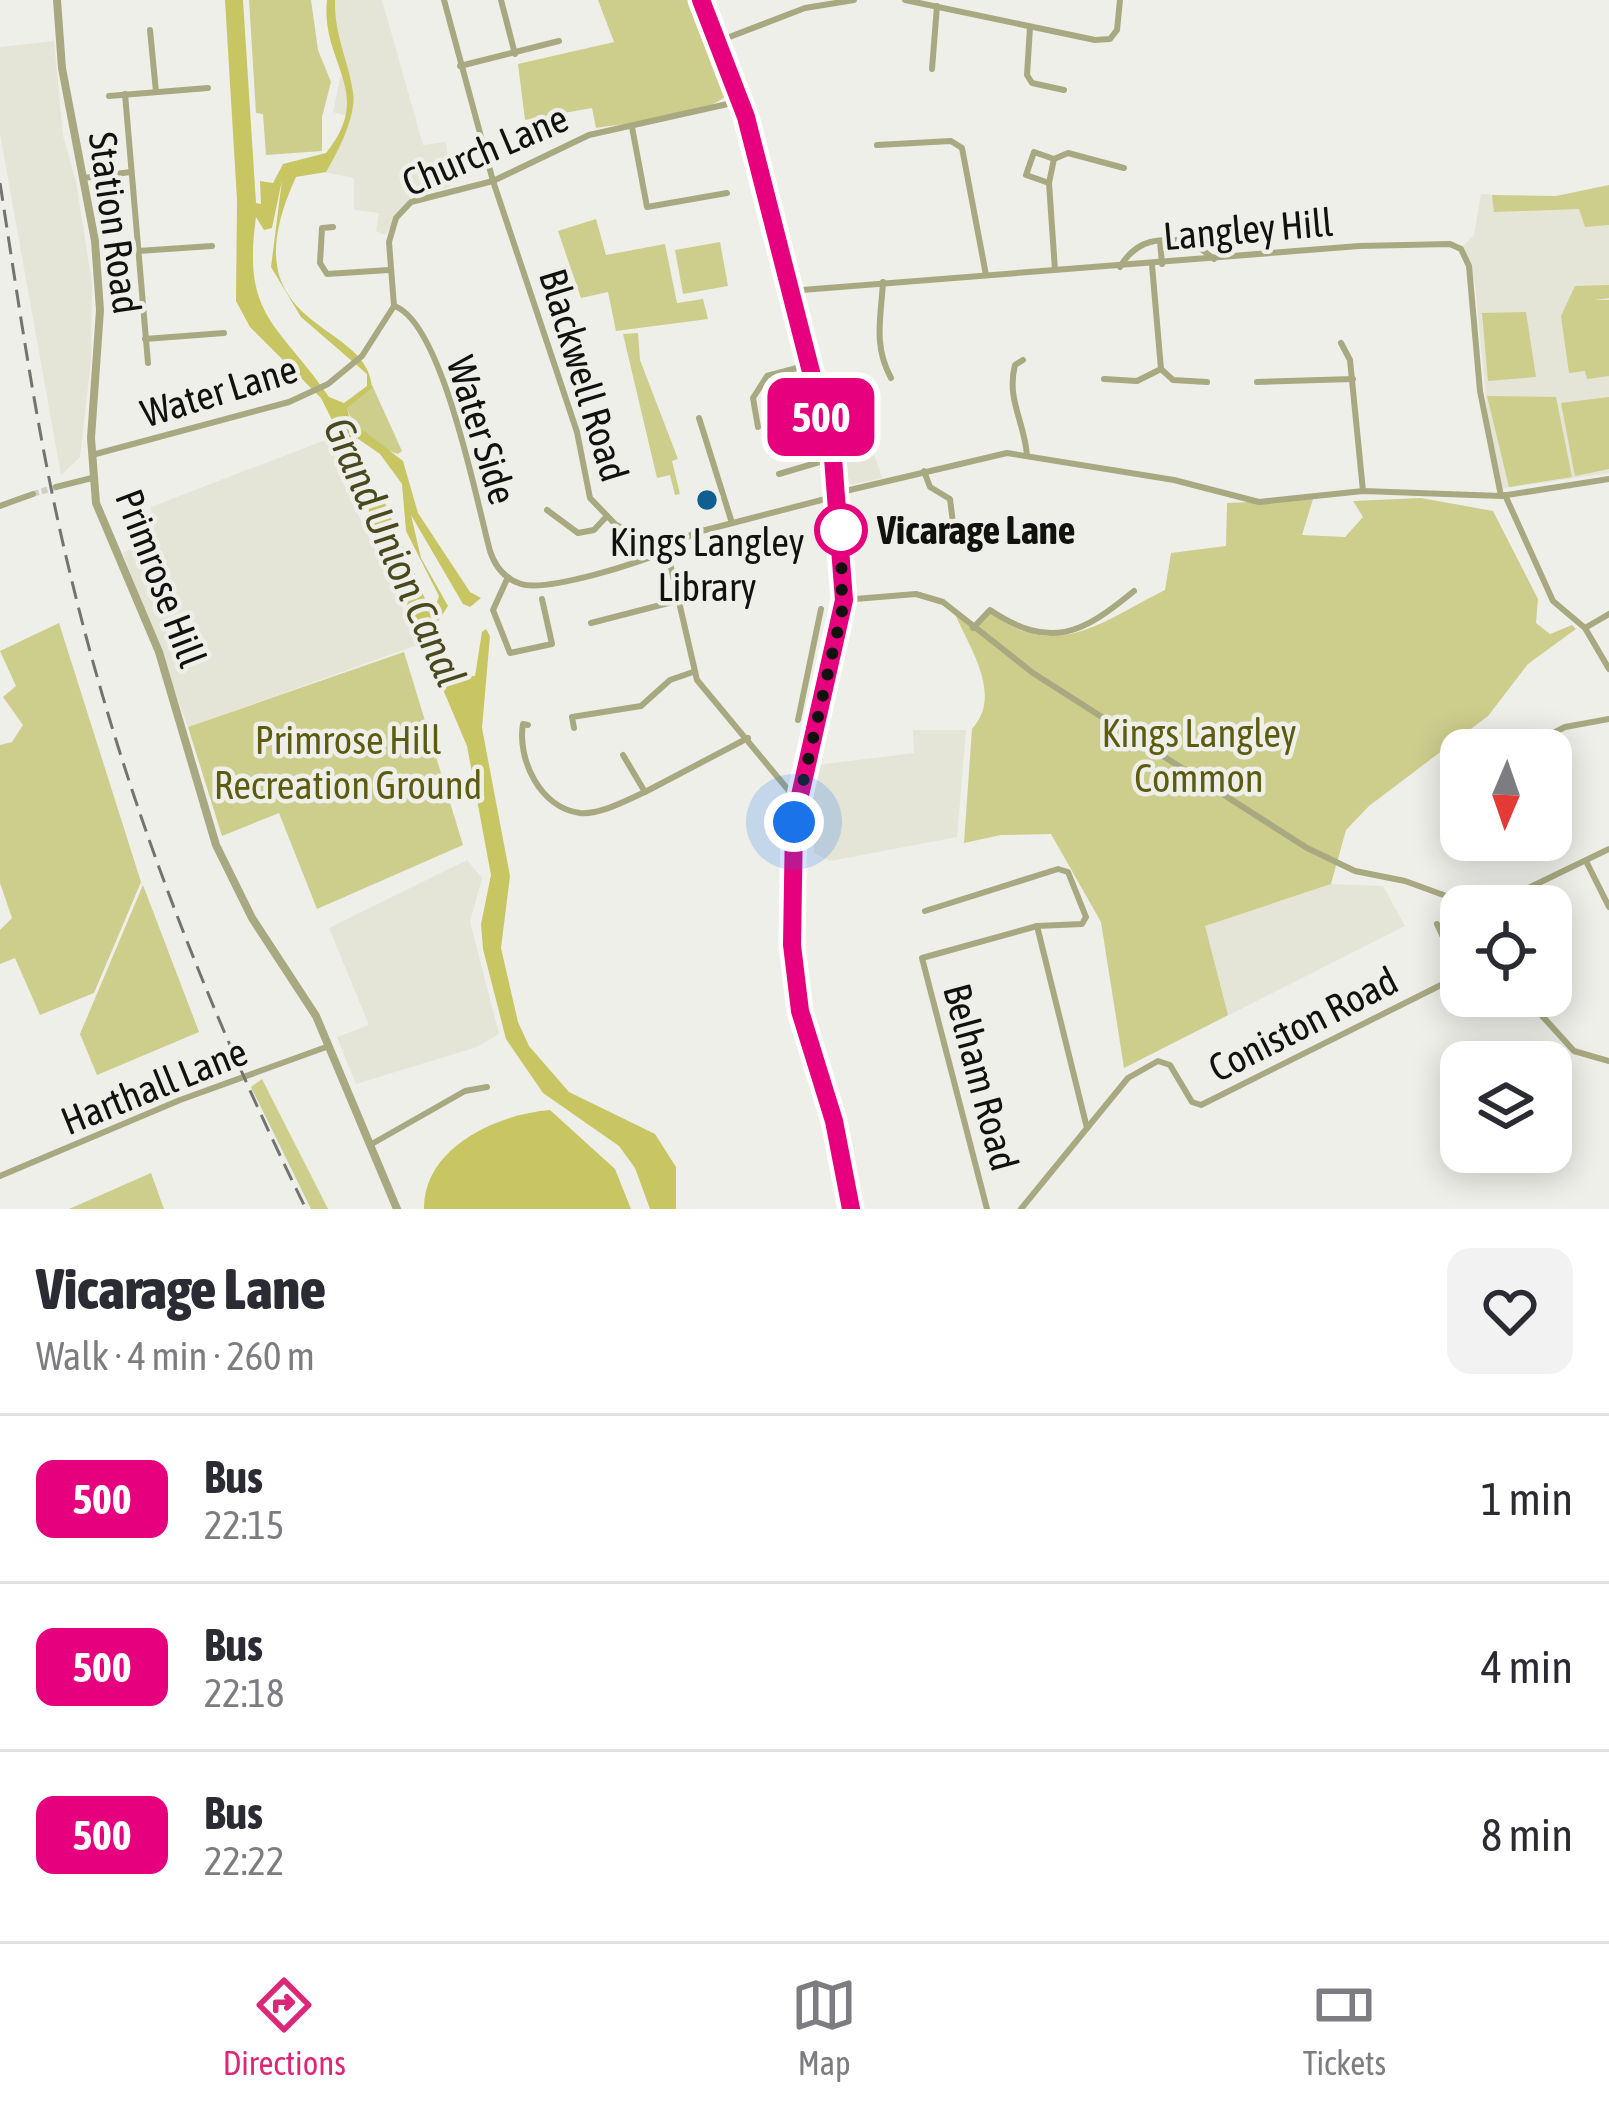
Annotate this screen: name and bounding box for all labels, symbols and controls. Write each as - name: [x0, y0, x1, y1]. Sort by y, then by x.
- street label: Church Lane: [396, 95, 574, 205]
- street label: Station Road: [80, 129, 150, 317]
- street label: Langley Hill: [1161, 200, 1335, 258]
- street label: Blackwell Road: [531, 264, 637, 486]
- street label: Water Lane: [136, 346, 302, 436]
- street label: Water Side: [439, 351, 525, 509]
- line badge: 500: [752, 378, 890, 456]
- text: 500: [791, 393, 851, 441]
- water label: Grand Union Canal: [314, 410, 476, 694]
- street label: Primrose Hill: [107, 483, 215, 673]
- marker: Kings Langley Library: [694, 487, 720, 513]
- marker: Vicarage Lane: [816, 505, 866, 555]
- place label: Vicarage Lane: [876, 508, 1075, 552]
- place label: Kings Langley Library: [609, 520, 805, 609]
- park label: Kings Langley Common: [1101, 711, 1297, 800]
- park label: Primrose Hill Recreation Ground: [214, 718, 482, 807]
- north arrow: [1440, 729, 1572, 861]
- map controls: [1440, 729, 1572, 1173]
- your location: [764, 792, 824, 852]
- button: locate: [1440, 885, 1572, 1017]
- street label: Coniston Road: [1201, 958, 1405, 1090]
- street label: Belham Road: [935, 979, 1027, 1175]
- street label: Harthall Lane: [55, 1029, 253, 1143]
- button: layers: [1440, 1041, 1572, 1173]
- button: heart: [1447, 1248, 1573, 1374]
- text: Vicarage Lane: [36, 1256, 326, 1321]
- text: Walk · 4 min · 260 m: [36, 1334, 315, 1378]
- text: Bus: [204, 1451, 263, 1503]
- text: 1 min: [1481, 1473, 1573, 1525]
- text: 500: [72, 1475, 132, 1523]
- text: 22:15: [204, 1503, 284, 1547]
- text: Bus: [204, 1619, 263, 1671]
- text: 4 min: [1481, 1641, 1573, 1693]
- text: 500: [72, 1643, 132, 1691]
- text: 22:18: [204, 1671, 284, 1715]
- text: Bus: [204, 1787, 263, 1839]
- text: 8 min: [1481, 1809, 1573, 1861]
- text: 500: [72, 1811, 132, 1859]
- text: 22:22: [204, 1839, 284, 1883]
- tab: Directions: [223, 1972, 346, 2082]
- tab: Map: [791, 1972, 857, 2082]
- tab: Tickets: [1303, 1972, 1386, 2082]

